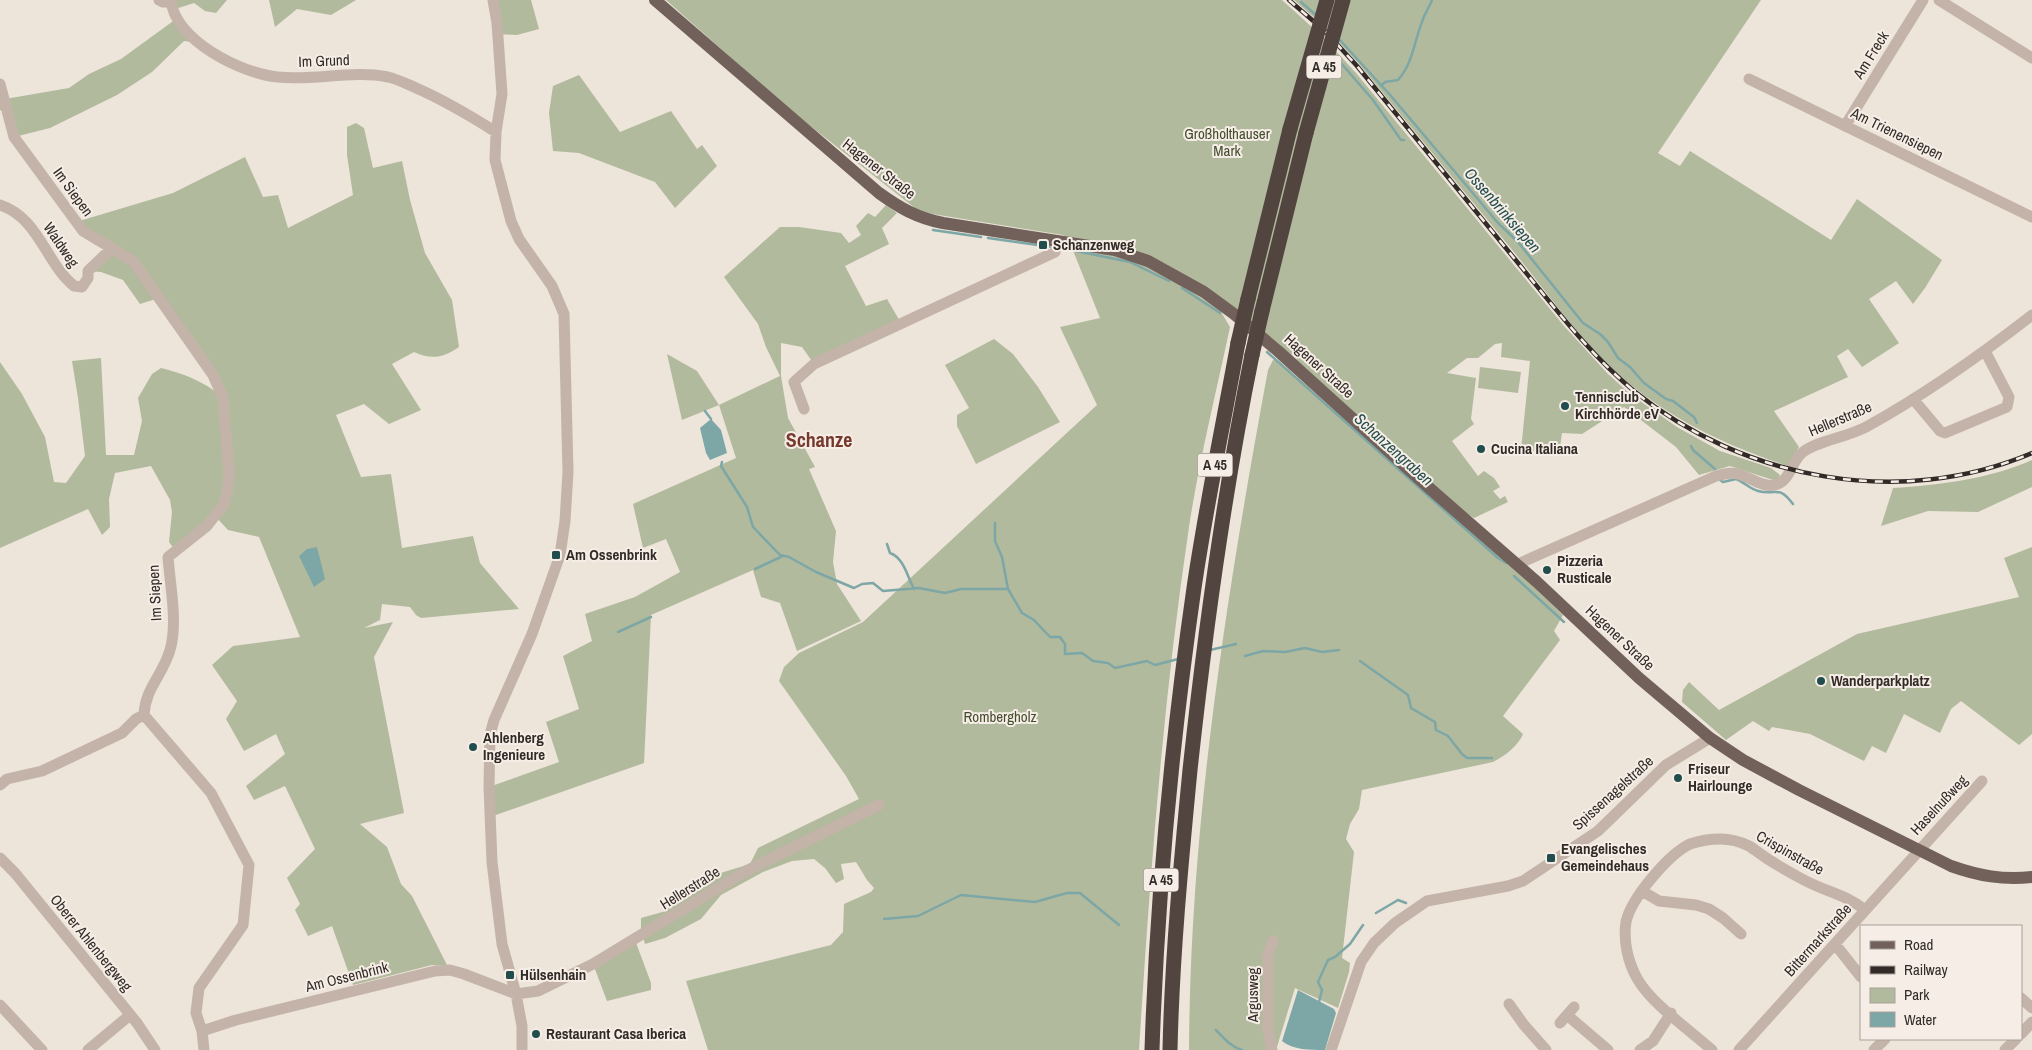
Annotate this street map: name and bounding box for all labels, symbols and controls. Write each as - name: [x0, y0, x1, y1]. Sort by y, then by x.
- street label: Am Freck: [1847, 26, 1894, 83]
- street label: Im Grund: [298, 49, 350, 72]
- road number: A 45: [1306, 56, 1342, 78]
- street label: Am Trienensiepen: [1847, 102, 1947, 165]
- park label: Großholthauser Mark: [1184, 123, 1270, 161]
- street label: Hagener Straße: [838, 133, 920, 204]
- street label: Im Siepen: [48, 163, 98, 221]
- water label: Ossenbrinksiepen: [1460, 163, 1546, 257]
- street label: Waldweg: [39, 218, 84, 272]
- place label: Schanzenweg: [1053, 234, 1135, 255]
- marker: Schanzenweg: [1037, 239, 1049, 251]
- street label: Hagener Straße: [1280, 329, 1359, 403]
- place label: Tennisclub Kirchhörde eV: [1575, 386, 1660, 424]
- street label: Hellerstraße: [1805, 396, 1875, 441]
- marker: Tennisclub Kirchhörde eV: [1559, 400, 1571, 412]
- water label: Schanzengraben: [1350, 408, 1438, 490]
- district label: Schanze: [786, 426, 852, 453]
- place label: Cucina Italiana: [1491, 438, 1578, 459]
- marker: Cucina Italiana: [1475, 443, 1487, 455]
- road number: A 45: [1198, 454, 1232, 476]
- place label: Am Ossenbrink: [566, 544, 657, 565]
- marker: Am Ossenbrink: [550, 549, 562, 561]
- place label: Pizzeria Rusticale: [1557, 550, 1612, 588]
- street label: Im Siepen: [143, 564, 166, 622]
- marker: Pizzeria Rusticale: [1541, 564, 1553, 576]
- street label: Hagener Straße: [1581, 600, 1660, 675]
- place label: Wanderparkplatz: [1831, 670, 1930, 691]
- marker: Wanderparkplatz: [1815, 675, 1827, 687]
- park label: Rombergholz: [963, 706, 1037, 727]
- place label: Ahlenberg Ingenieure: [483, 727, 545, 765]
- marker: Ahlenberg Ingenieure: [467, 741, 479, 753]
- street label: Spissenagelstraße: [1568, 750, 1658, 835]
- place label: Friseur Hairlounge: [1688, 758, 1752, 796]
- street label: Haselnußweg: [1905, 770, 1972, 839]
- marker: Friseur Hairlounge: [1672, 772, 1684, 784]
- street label: Crispinstraße: [1753, 825, 1828, 880]
- place label: Evangelisches Gemeindehaus: [1561, 838, 1649, 876]
- marker: Evangelisches Gemeindehaus: [1545, 852, 1557, 864]
- street label: Hellerstraße: [656, 861, 724, 914]
- road number: A 45: [1144, 868, 1178, 892]
- street label: Oberer Ahlenbergweg: [46, 890, 137, 996]
- street label: Bittermarkstraße: [1779, 898, 1856, 981]
- legend: [1860, 925, 2022, 1040]
- text: Road: [1904, 934, 1933, 955]
- street label: Am Ossenbrink: [302, 956, 391, 997]
- text: Railway: [1904, 959, 1949, 980]
- place label: Hülsenhain: [520, 964, 586, 985]
- street label: Argusweg: [1242, 968, 1263, 1023]
- marker: Hülsenhain: [504, 969, 516, 981]
- text: Park: [1904, 984, 1930, 1005]
- text: Water: [1904, 1009, 1936, 1030]
- place label: Restaurant Casa Iberica: [546, 1023, 686, 1044]
- marker: Restaurant Casa Iberica: [530, 1028, 542, 1040]

